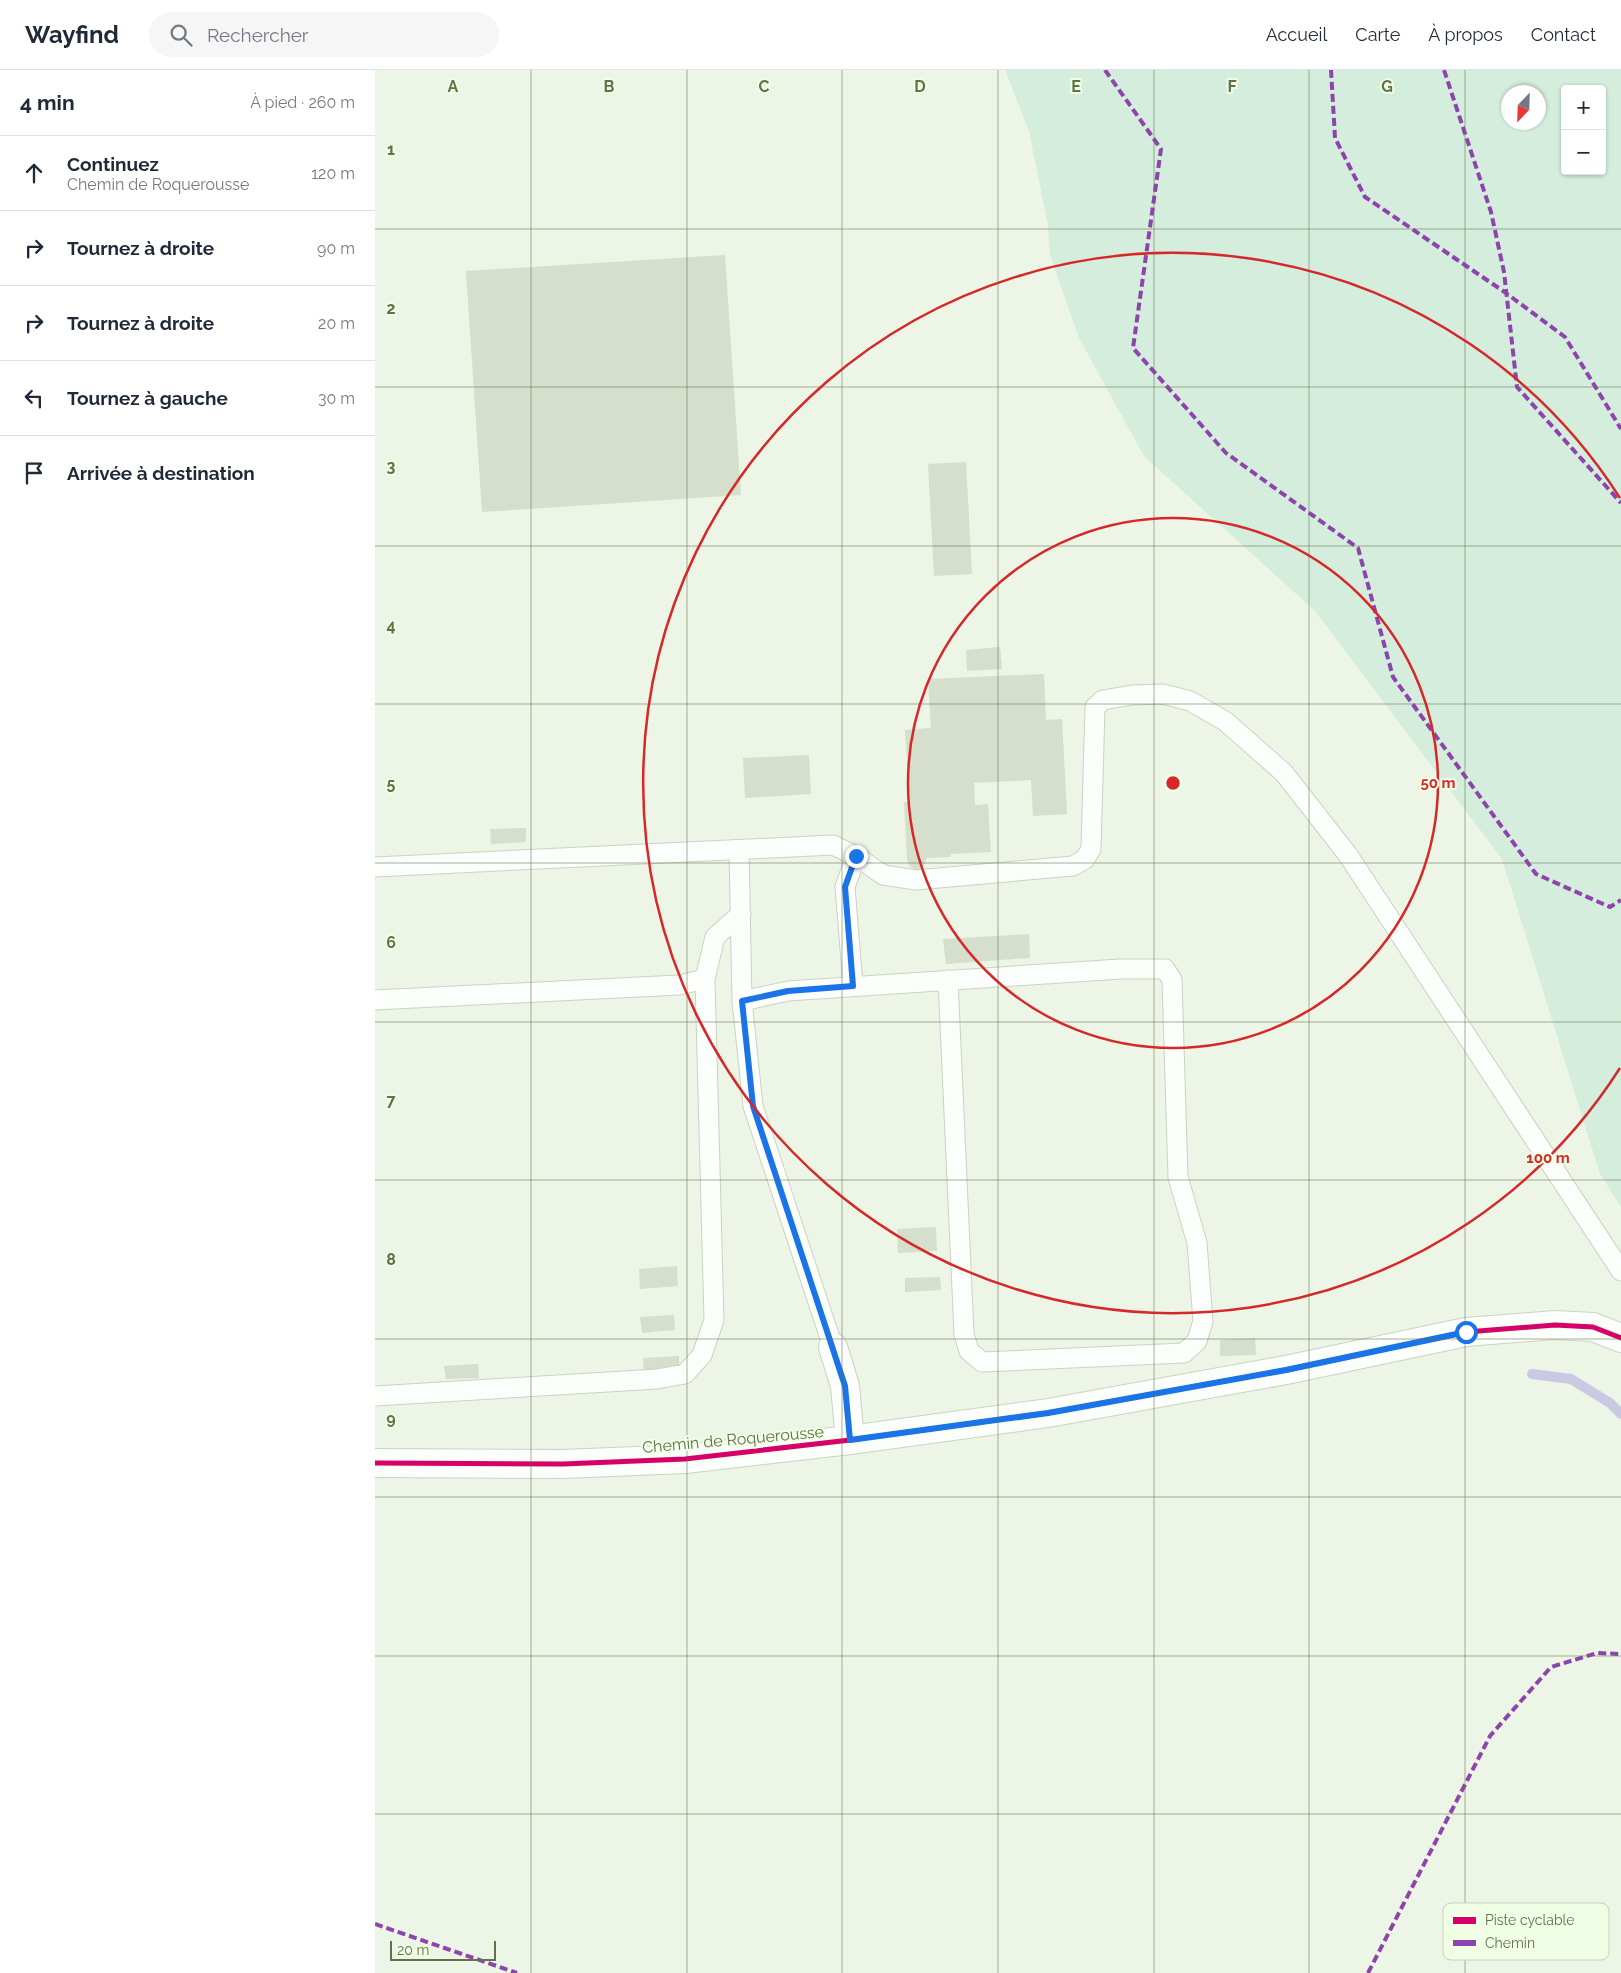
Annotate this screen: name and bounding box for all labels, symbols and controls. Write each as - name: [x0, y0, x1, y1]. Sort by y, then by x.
- search box: [149, 12, 499, 57]
- text: Wayfind: [25, 20, 119, 49]
- icon: search: [167, 21, 195, 49]
- text: Rechercher: [207, 24, 309, 46]
- text: Accueil: [1266, 24, 1327, 45]
- text: Carte: [1355, 24, 1400, 45]
- text: À propos: [1428, 24, 1503, 45]
- text: Contact: [1531, 24, 1596, 45]
- text: A: [448, 77, 459, 96]
- text: B: [604, 77, 615, 96]
- text: C: [759, 77, 770, 96]
- text: D: [914, 77, 926, 96]
- text: E: [1071, 77, 1081, 96]
- text: F: [1227, 77, 1237, 96]
- text: G: [1381, 77, 1393, 96]
- north arrow: [1501, 85, 1546, 130]
- map controls: [1561, 85, 1606, 175]
- button: +: [1561, 85, 1606, 130]
- text: 4 min: [20, 90, 75, 115]
- text: À pied · 260 m: [250, 93, 355, 112]
- button: −: [1561, 130, 1606, 175]
- text: 1: [387, 140, 395, 159]
- text: Continuez: [67, 153, 159, 175]
- icon: ahead: [20, 159, 48, 187]
- text: 120 m: [311, 164, 355, 183]
- text: Chemin de Roquerousse: [67, 175, 249, 194]
- icon: right: [20, 234, 48, 262]
- text: Tournez à droite: [67, 237, 214, 259]
- text: 90 m: [317, 239, 355, 258]
- text: 2: [386, 299, 396, 318]
- icon: right: [20, 309, 48, 337]
- text: Tournez à droite: [67, 312, 214, 334]
- text: 20 m: [318, 314, 355, 333]
- icon: left: [20, 384, 48, 412]
- text: Tournez à gauche: [67, 387, 228, 409]
- text: 30 m: [318, 389, 355, 408]
- text: 3: [387, 457, 396, 476]
- icon: arrive: [20, 459, 48, 487]
- text: Arrivée à destination: [67, 462, 255, 484]
- text: 4: [386, 616, 396, 635]
- text: 5: [387, 774, 396, 793]
- centre of rings: [1164, 774, 1182, 792]
- text: 50 m: [1420, 774, 1456, 792]
- route end: [845, 845, 868, 868]
- text: 6: [386, 933, 396, 952]
- text: 7: [387, 1091, 396, 1110]
- text: 100 m: [1526, 1149, 1570, 1167]
- text: 8: [386, 1250, 396, 1269]
- route start: [1455, 1321, 1478, 1344]
- text: 9: [386, 1409, 396, 1428]
- street label: Chemin de Roquerousse: [641, 1422, 825, 1457]
- legend: [1443, 1903, 1609, 1960]
- text: Piste cyclable: [1485, 1912, 1575, 1928]
- text: Chemin: [1485, 1935, 1535, 1951]
- scale bar: [390, 1938, 496, 1961]
- text: 20 m: [397, 1942, 429, 1958]

